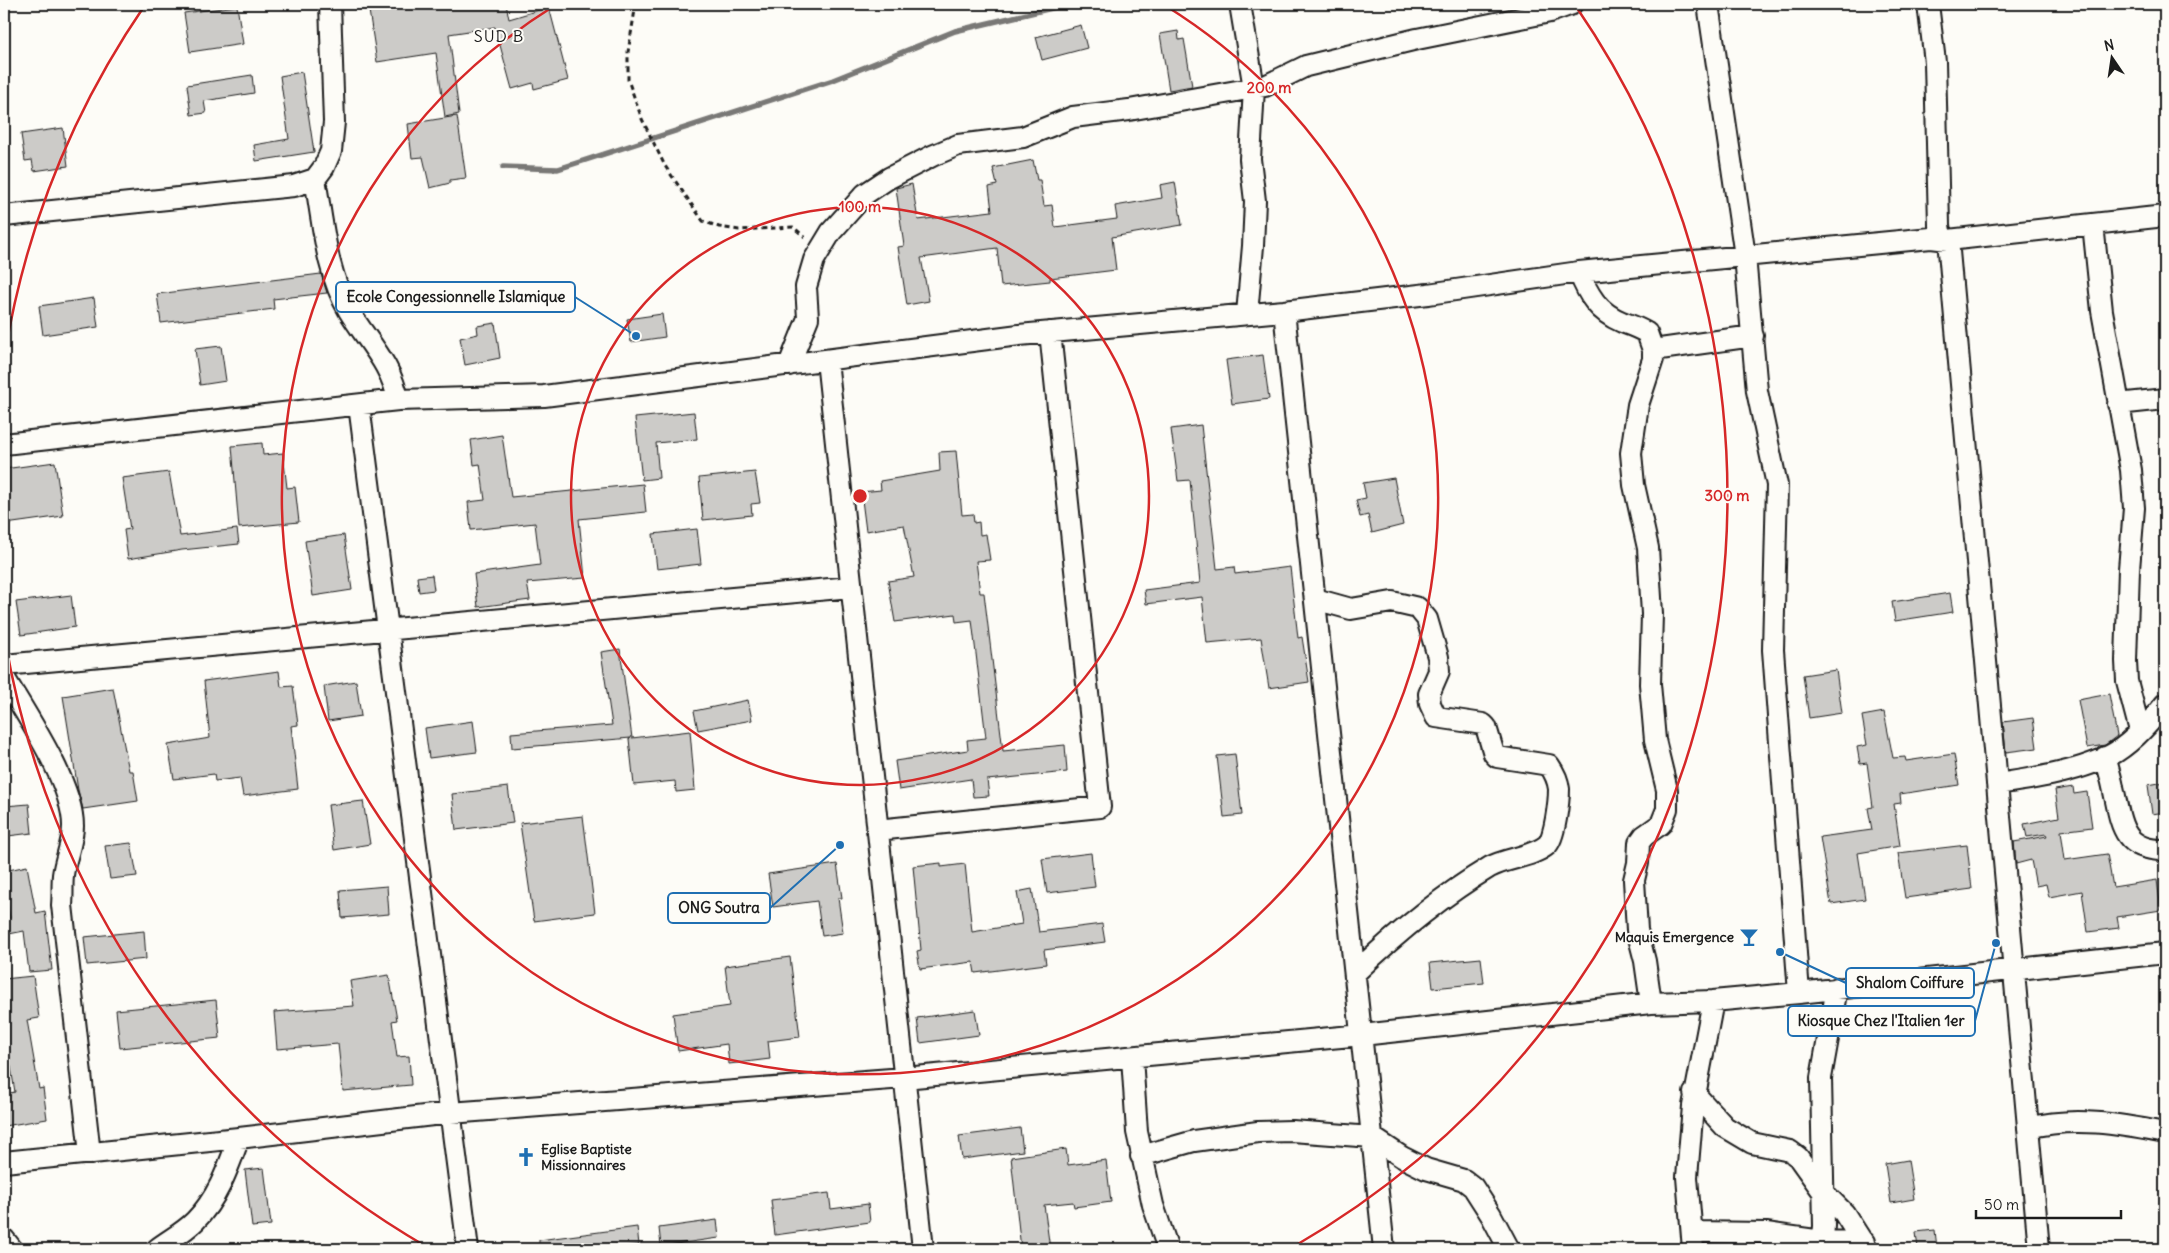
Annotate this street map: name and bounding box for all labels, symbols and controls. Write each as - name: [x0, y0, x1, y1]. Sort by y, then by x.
- district label: SUD B: [474, 26, 524, 46]
- north arrow: [2086, 32, 2136, 82]
- text: N: [2102, 35, 2116, 55]
- text: 200 m: [1247, 78, 1291, 97]
- text: 100 m: [839, 197, 881, 216]
- callout: Ecole Congessionnelle Islamique: [336, 282, 575, 312]
- text: Ecole Congessionnelle Islamique: [347, 287, 565, 307]
- text: 300 m: [1705, 486, 1750, 505]
- centre of rings: [851, 487, 869, 505]
- callout: ONG Soutra: [668, 893, 770, 923]
- text: ONG Soutra: [678, 898, 760, 917]
- bar icon: Maquis Emergence: [1738, 926, 1760, 948]
- place label: Maquis Emergence: [1615, 928, 1734, 946]
- callout: Shalom Coiffure: [1846, 968, 1974, 998]
- text: Shalom Coiffure: [1856, 973, 1964, 992]
- callout: Kiosque Chez l'Italien 1er: [1788, 1006, 1975, 1036]
- text: Kiosque Chez l'Italien 1er: [1797, 1011, 1965, 1031]
- place label: Eglise Baptiste Missionnaires: [541, 1140, 632, 1174]
- church icon: Eglise Baptiste Missionnaires: [515, 1146, 537, 1168]
- scale bar: [1976, 1188, 2122, 1220]
- text: 50 m: [1984, 1195, 2019, 1214]

